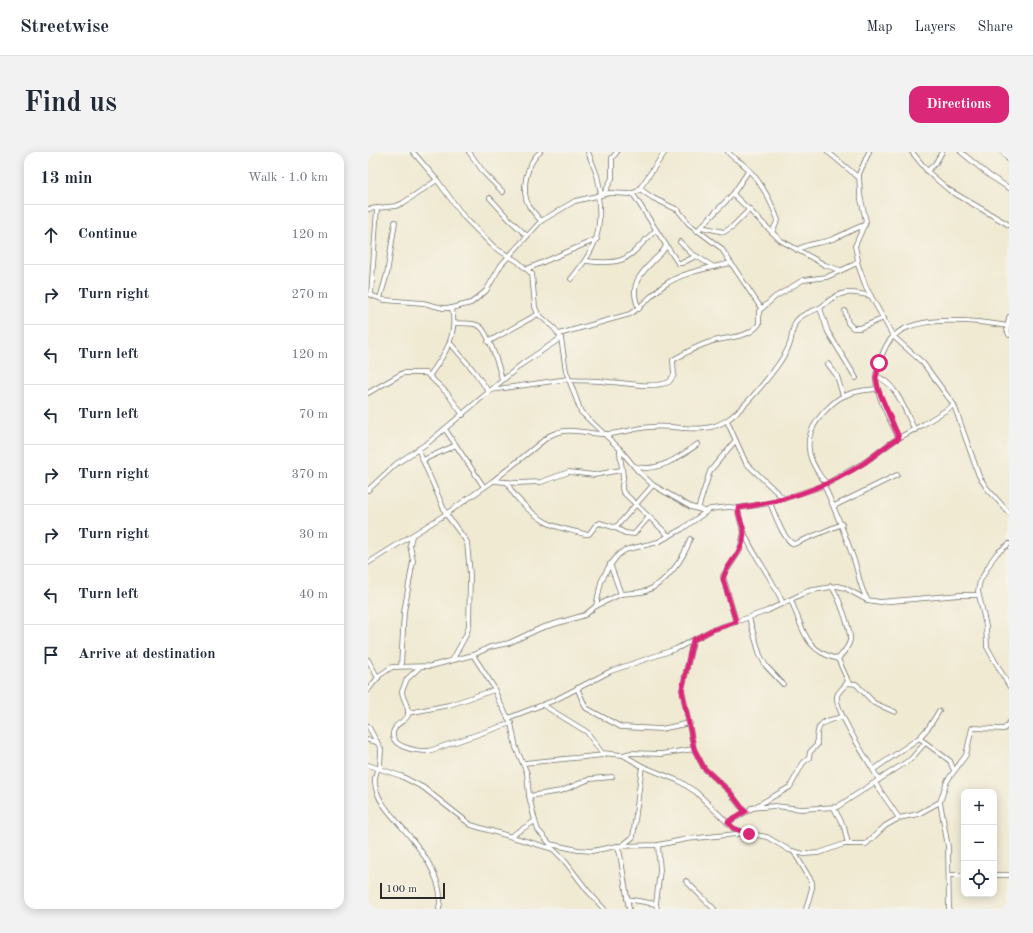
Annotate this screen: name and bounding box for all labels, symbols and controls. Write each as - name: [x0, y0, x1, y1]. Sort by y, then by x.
- text: Streetwise: [20, 18, 109, 37]
- text: Map: [867, 20, 893, 34]
- text: Layers: [915, 20, 956, 34]
- text: Share: [978, 20, 1013, 34]
- button: Directions: [909, 86, 1009, 123]
- text: Find us: [24, 90, 117, 118]
- text: 13 min: [40, 170, 93, 187]
- text: Walk · 1.0 km: [248, 171, 328, 184]
- icon: ahead: [40, 224, 62, 246]
- text: Continue: [78, 227, 137, 242]
- text: 120 m: [291, 228, 328, 241]
- icon: right: [40, 284, 62, 306]
- text: Turn right: [78, 287, 149, 302]
- text: 270 m: [291, 288, 328, 301]
- icon: left: [40, 344, 62, 366]
- text: Turn left: [78, 347, 138, 362]
- text: 120 m: [291, 348, 328, 361]
- route start: [870, 354, 888, 372]
- icon: left: [40, 404, 62, 426]
- text: Turn left: [78, 407, 138, 422]
- text: 70 m: [299, 408, 328, 421]
- icon: right: [40, 464, 62, 486]
- text: Turn right: [78, 467, 149, 482]
- text: 370 m: [291, 468, 328, 481]
- icon: right: [40, 524, 62, 546]
- text: Turn right: [78, 527, 149, 542]
- text: 30 m: [299, 528, 328, 541]
- icon: left: [40, 584, 62, 606]
- text: Turn left: [78, 587, 138, 602]
- text: 40 m: [299, 588, 328, 601]
- icon: arrive: [40, 644, 62, 666]
- text: Arrive at destination: [78, 647, 216, 662]
- map controls: [961, 789, 997, 897]
- button: +: [961, 789, 997, 825]
- route end: [740, 825, 758, 843]
- button: −: [961, 825, 997, 861]
- button: locate: [961, 861, 997, 897]
- scale bar: [380, 881, 445, 900]
- text: 100 m: [386, 884, 417, 895]

